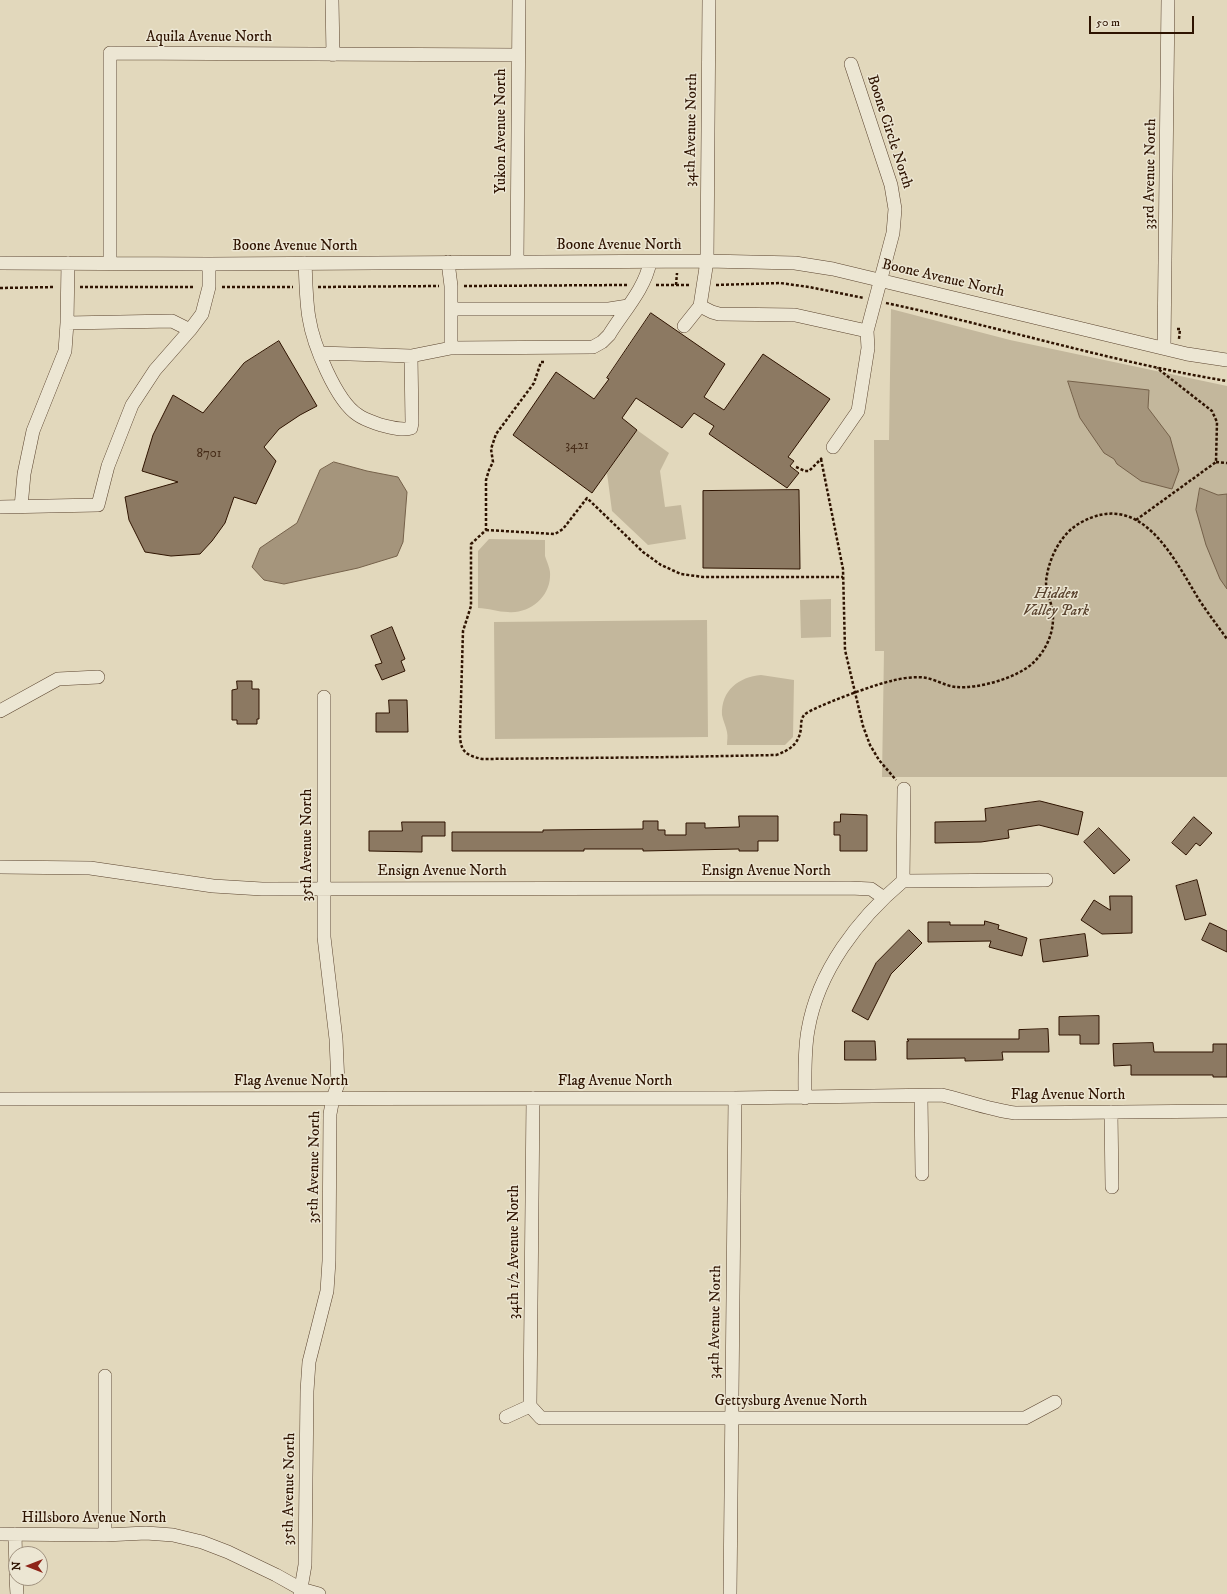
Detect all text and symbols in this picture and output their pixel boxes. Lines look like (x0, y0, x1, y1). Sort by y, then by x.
scale bar (1091, 8, 1196, 34)
text: 50 m (1096, 15, 1120, 30)
street label: Aquila Avenue North (146, 29, 272, 47)
street label: Yukon Avenue North (493, 68, 511, 194)
street label: 34th Avenue North (682, 73, 702, 187)
street label: Boone Circle North (862, 73, 916, 191)
street label: 33rd Avenue North (1141, 118, 1161, 230)
street label: Boone Avenue North (556, 237, 682, 255)
street label: Boone Avenue North (232, 238, 358, 256)
street label: Boone Avenue North (880, 256, 1006, 302)
house number: 3421 (565, 438, 589, 454)
house number: 8701 (196, 446, 222, 462)
park label: Hidden Valley Park (1023, 586, 1089, 621)
street label: 35th Avenue North (299, 789, 317, 901)
street label: Ensign Avenue North (377, 863, 507, 881)
street label: Ensign Avenue North (701, 863, 831, 881)
street label: Flag Avenue North (234, 1073, 348, 1091)
street label: Flag Avenue North (558, 1073, 672, 1091)
street label: Flag Avenue North (1011, 1087, 1125, 1105)
street label: 35th Avenue North (305, 1110, 325, 1224)
street label: 34th 1/2 Avenue North (506, 1185, 524, 1319)
street label: 34th Avenue North (706, 1265, 726, 1379)
street label: Gettysburg Avenue North (715, 1393, 867, 1411)
street label: 35th Avenue North (280, 1432, 300, 1546)
street label: Hillsboro Avenue North (22, 1510, 166, 1528)
north arrow (8, 1546, 48, 1586)
text: N (10, 1561, 24, 1571)

